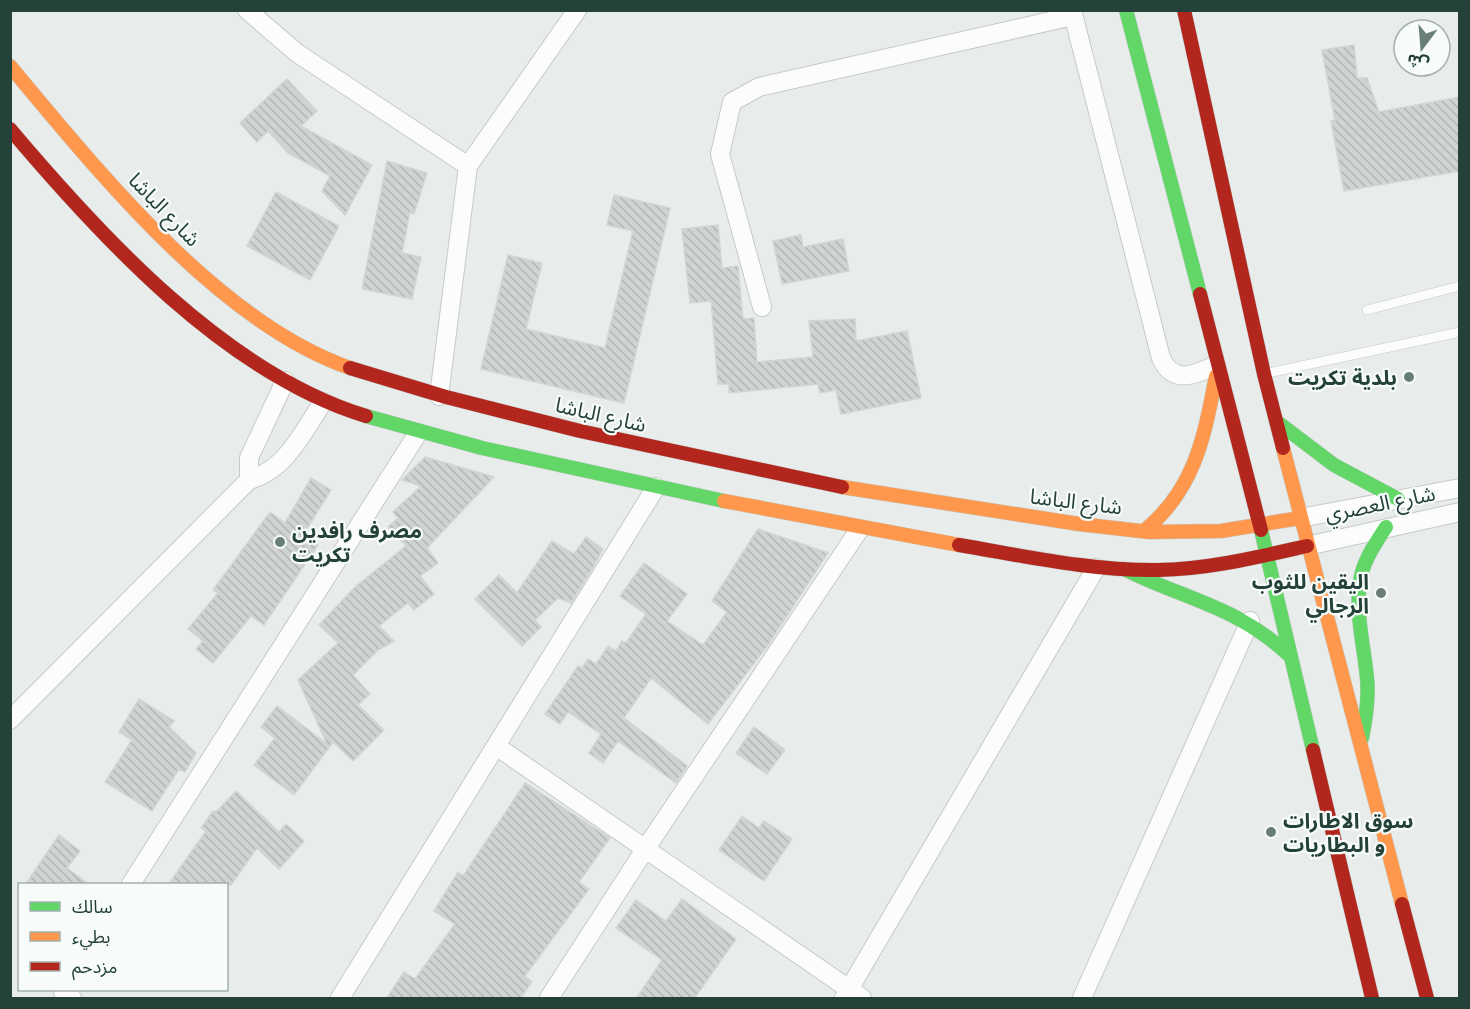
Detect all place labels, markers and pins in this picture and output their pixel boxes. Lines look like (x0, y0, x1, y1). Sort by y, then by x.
place label: بلدية تكريت (1288, 363, 1397, 391)
marker: بلدية تكريت (1402, 370, 1416, 384)
place label: مصرف رافدين تكريت (292, 516, 422, 568)
marker: مصرف رافدين تكريت (273, 535, 287, 549)
place label: اليقين للثوب الرجالي (1252, 567, 1369, 623)
marker: اليقين للثوب الرجالي (1374, 586, 1388, 600)
place label: سوق الاطارات و البطاريات (1283, 806, 1413, 858)
marker: سوق الاطارات و البطاريات (1264, 825, 1278, 839)

